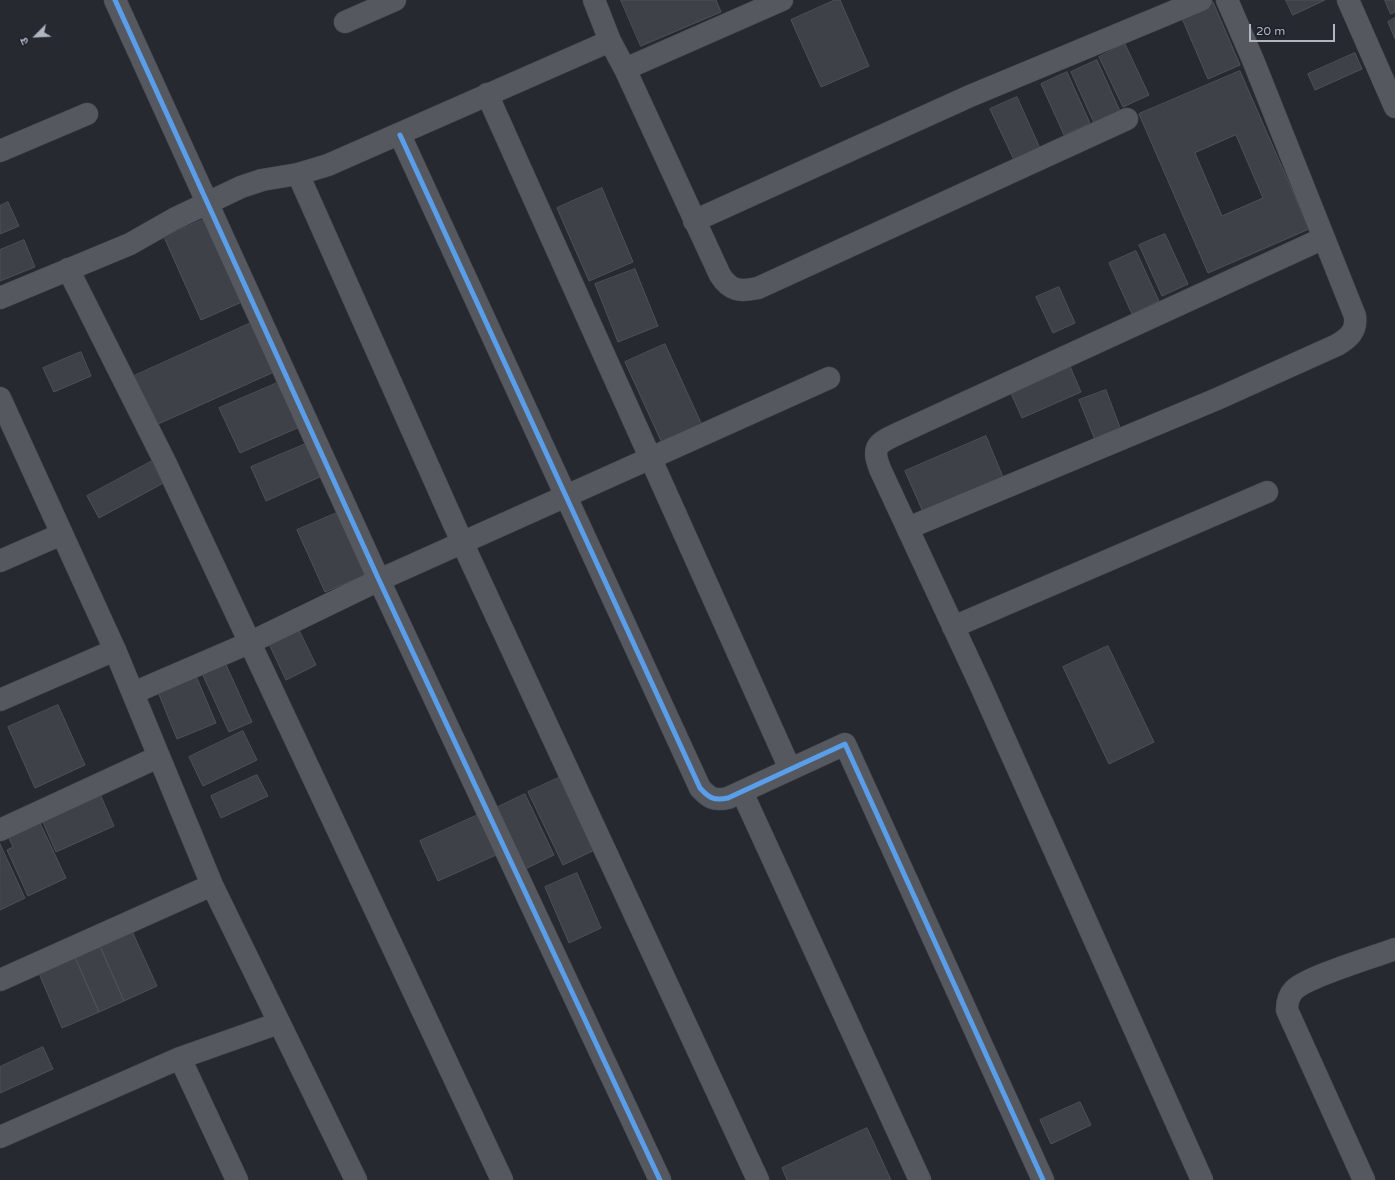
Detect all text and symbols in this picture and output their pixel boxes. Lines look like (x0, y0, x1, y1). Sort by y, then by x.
north arrow (16, 16, 56, 56)
scale bar (1251, 16, 1337, 42)
text: 20 m (1256, 24, 1285, 38)
text: उ (17, 35, 32, 47)

